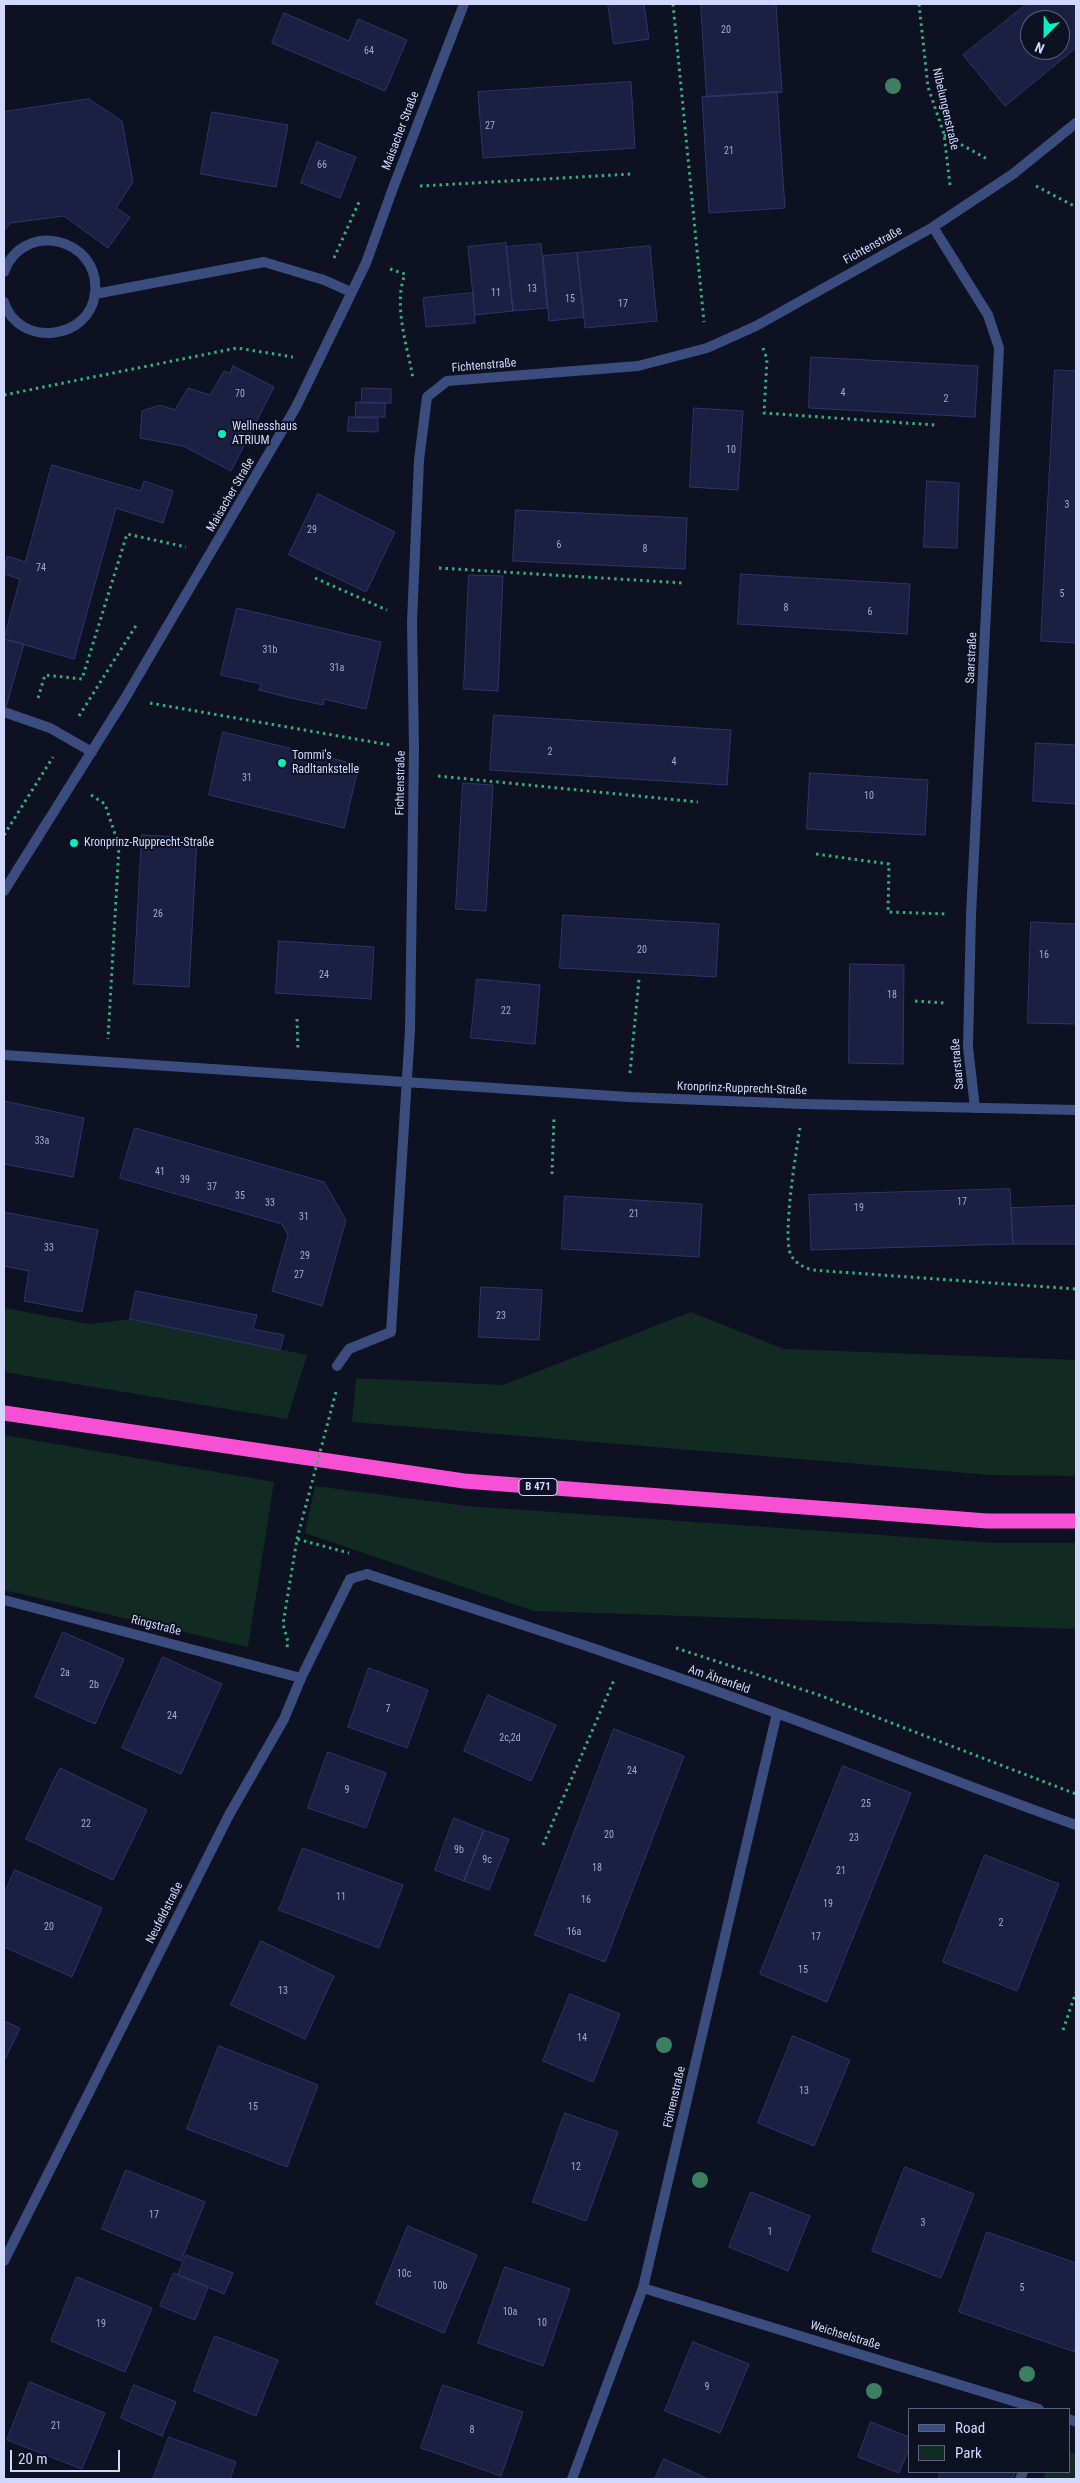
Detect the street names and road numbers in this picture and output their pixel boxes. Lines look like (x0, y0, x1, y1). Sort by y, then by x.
street label: Nibelungenstraße (929, 67, 961, 151)
street label: Maisacher Straße (379, 90, 423, 172)
street label: Fichtenstraße (841, 224, 905, 268)
street label: Fichtenstraße (451, 356, 517, 376)
street label: Maisacher Straße (204, 455, 258, 535)
street label: Saarstraße (963, 632, 981, 684)
street label: Fichtenstraße (393, 750, 409, 816)
street label: Saarstraße (949, 1038, 967, 1090)
street label: Kronprinz-Rupprecht-Straße (677, 1080, 807, 1098)
road number: B 471 (519, 1478, 557, 1495)
street label: Ringstraße (130, 1613, 182, 1639)
street label: Am Ährenfeld (686, 1663, 752, 1697)
street label: Neufeldstraße (143, 1880, 187, 1946)
street label: Föhrenstraße (661, 2065, 689, 2129)
street label: Weichselstraße (808, 2319, 882, 2353)

